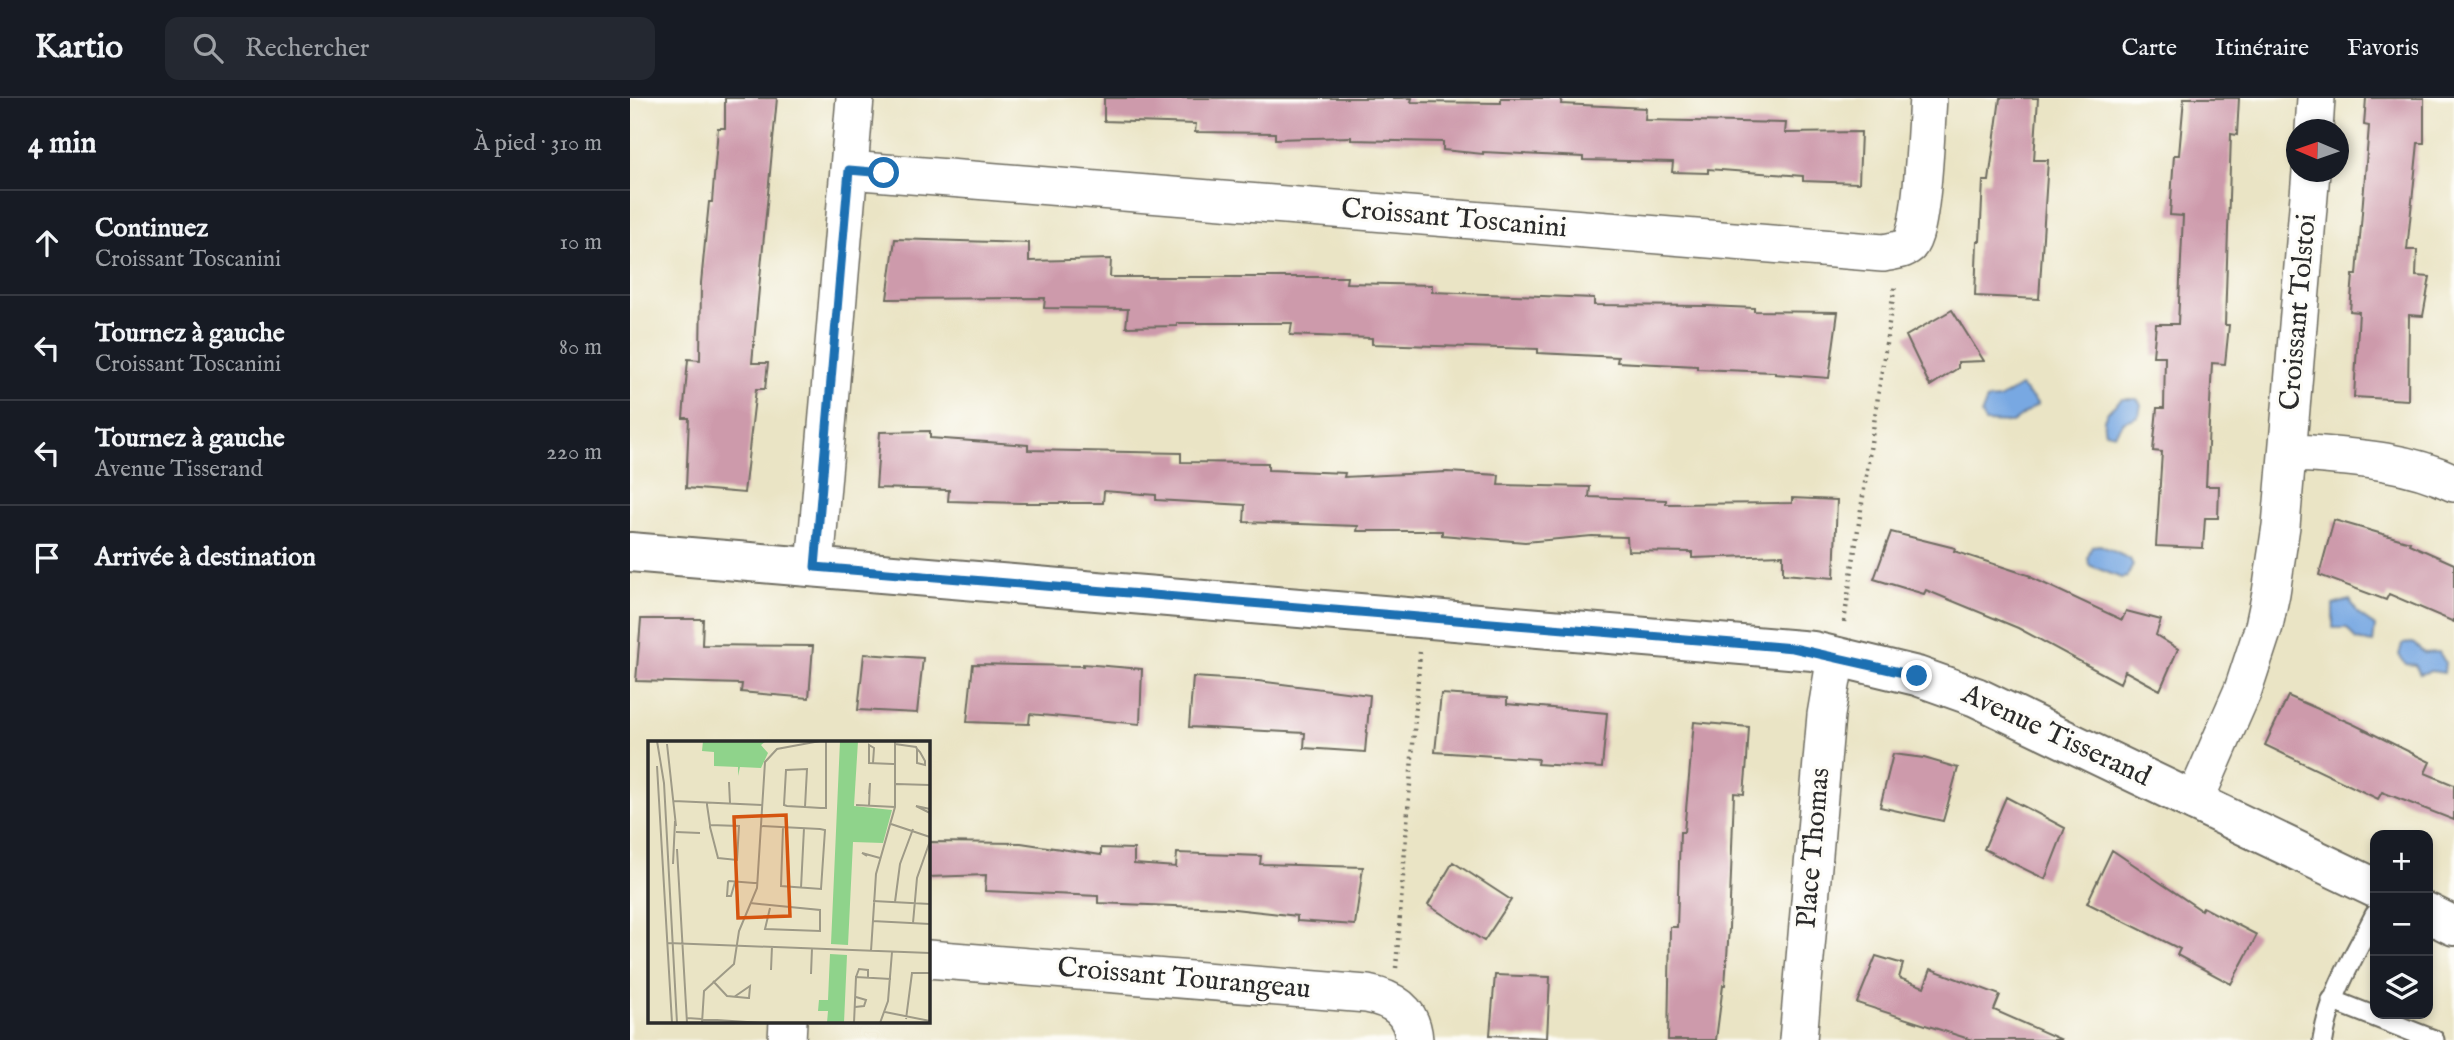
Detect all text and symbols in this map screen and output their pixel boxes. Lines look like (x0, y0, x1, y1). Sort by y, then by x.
search box (165, 17, 655, 80)
text: Kartio (35, 27, 123, 69)
icon: search (189, 29, 227, 67)
text: Rechercher (245, 32, 369, 65)
text: Carte (2121, 33, 2177, 64)
text: Itinéraire (2215, 33, 2309, 64)
text: Favoris (2347, 33, 2419, 64)
north arrow (2286, 119, 2349, 182)
text: 4 min (28, 125, 96, 163)
text: À pied · 310 m (474, 129, 602, 158)
route start (868, 157, 899, 188)
street label: Croissant Toscanini (1340, 192, 1568, 246)
text: Continuez (95, 212, 208, 245)
street label: Croissant Tolstoi (2273, 212, 2325, 412)
icon: ahead (28, 224, 66, 262)
text: 10 m (559, 228, 602, 257)
text: Croissant Toscanini (95, 245, 281, 274)
text: Tournez à gauche (95, 317, 285, 350)
icon: left (28, 329, 66, 367)
text: 80 m (559, 333, 602, 362)
text: Croissant Toscanini (95, 350, 281, 379)
text: Tournez à gauche (95, 422, 285, 455)
icon: left (28, 434, 66, 472)
text: 220 m (546, 438, 602, 467)
text: Avenue Tisserand (95, 455, 263, 484)
icon: arrive (28, 539, 66, 577)
text: Arrivée à destination (95, 541, 316, 574)
route end (1901, 660, 1932, 691)
street label: Avenue Tisserand (1955, 677, 2156, 795)
inset map (648, 741, 929, 1023)
street label: Place Thomas (1790, 766, 1838, 930)
map controls (2370, 830, 2433, 1019)
button: + (2370, 830, 2433, 893)
button: − (2370, 893, 2433, 956)
street label: Croissant Tourangeau (1056, 950, 1312, 1008)
button: layers (2370, 956, 2433, 1019)

